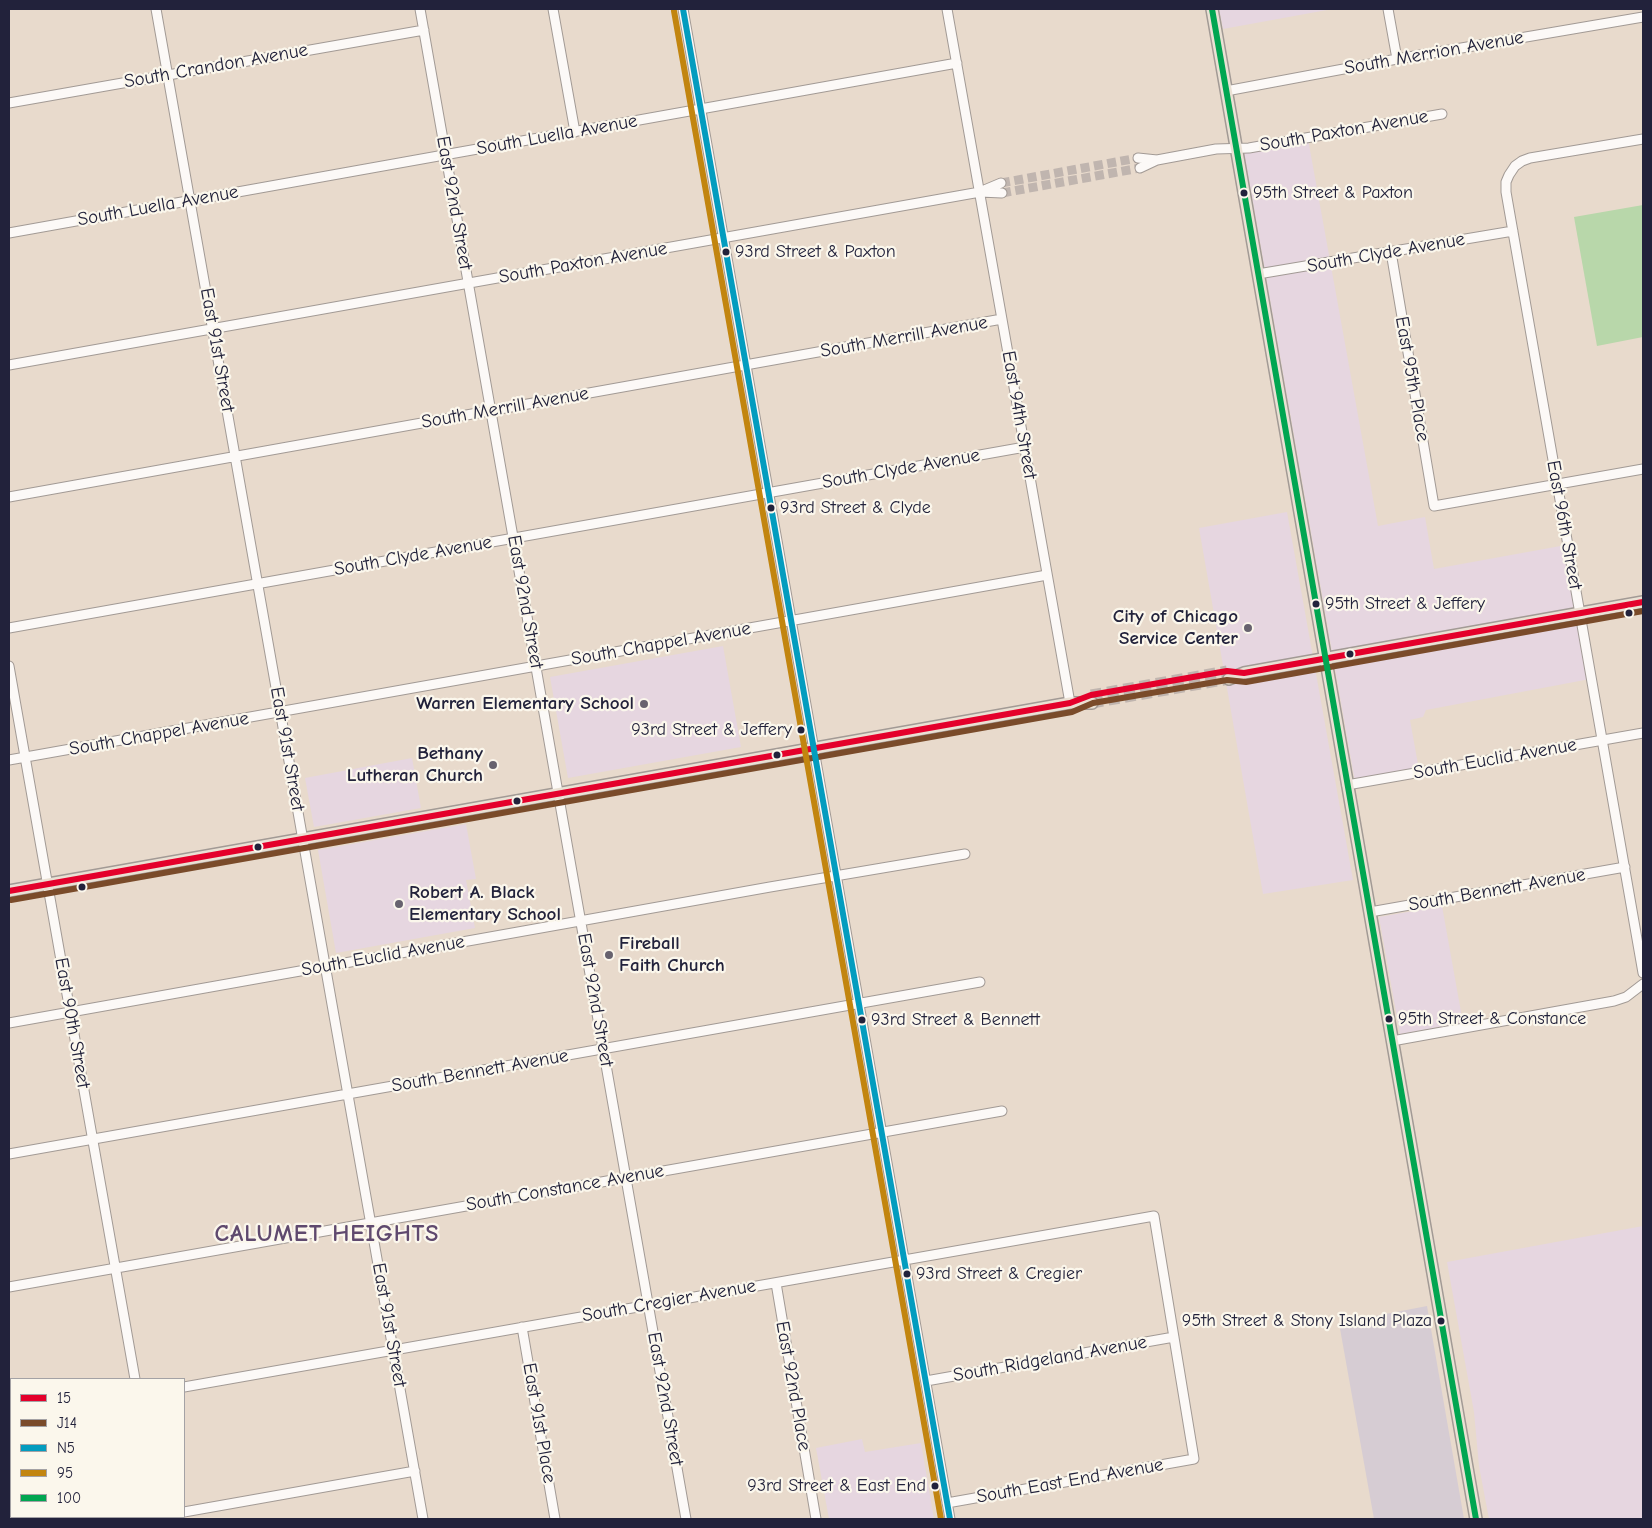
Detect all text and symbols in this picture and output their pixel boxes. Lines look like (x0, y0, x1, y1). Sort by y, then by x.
street label: South Merrion Avenue (1342, 26, 1526, 80)
street label: South Crandon Avenue (122, 39, 310, 93)
street label: South Paxton Avenue (1258, 105, 1430, 157)
street label: South Luella Avenue (475, 110, 639, 160)
street label: East 92nd Street (431, 134, 477, 272)
street label: South Luella Avenue (76, 181, 240, 231)
place label: 95th Street & Paxton (1253, 182, 1413, 204)
marker: 95th Street & Paxton (1239, 188, 1249, 198)
street label: South Clyde Avenue (1305, 228, 1467, 278)
street label: South Paxton Avenue (497, 237, 669, 289)
place label: 93rd Street & Paxton (735, 241, 896, 263)
marker: 93rd Street & Paxton (721, 247, 731, 257)
street label: East 91st Street (195, 286, 239, 414)
street label: South Merrill Avenue (819, 311, 989, 363)
street label: East 95th Place (1390, 315, 1434, 443)
street label: East 94th Street (997, 349, 1041, 481)
street label: South Merrill Avenue (420, 382, 590, 434)
street label: South Clyde Avenue (820, 444, 982, 494)
street label: East 96th Street (1541, 459, 1587, 591)
place label: 93rd Street & Clyde (780, 497, 931, 519)
marker: 93rd Street & Clyde (766, 503, 776, 513)
street label: South Clyde Avenue (332, 531, 494, 581)
street label: East 92nd Street (502, 533, 548, 671)
place label: 95th Street & Jeffery (1325, 593, 1485, 615)
marker: 95th Street & Jeffery (1311, 599, 1321, 609)
place label: City of Chicago Service Center (1113, 606, 1238, 650)
unlabelled marker (1624, 608, 1634, 618)
street label: South Chappel Avenue (569, 617, 753, 671)
marker: City of Chicago Service Center (1242, 622, 1254, 634)
unlabelled marker (1345, 649, 1355, 659)
street label: East 91st Street (265, 685, 309, 813)
place label: Warren Elementary School (416, 693, 634, 715)
marker: Warren Elementary School (638, 698, 650, 710)
street label: South Chappel Avenue (67, 707, 251, 761)
place label: 93rd Street & Jeffery (631, 719, 792, 741)
marker: 93rd Street & Jeffery (796, 725, 806, 735)
street label: South Euclid Avenue (1412, 733, 1578, 785)
place label: Bethany Lutheran Church (347, 743, 483, 787)
unlabelled marker (772, 750, 782, 760)
marker: Bethany Lutheran Church (487, 759, 499, 771)
unlabelled marker (512, 796, 522, 806)
unlabelled marker (253, 842, 263, 852)
street label: South Bennett Avenue (1407, 863, 1587, 917)
unlabelled marker (77, 882, 87, 892)
place label: Robert A. Black Elementary School (409, 882, 561, 926)
marker: Robert A. Black Elementary School (393, 898, 405, 910)
street label: South Euclid Avenue (300, 930, 466, 982)
street label: East 92nd Street (572, 931, 618, 1069)
place label: Fireball Faith Church (619, 933, 725, 977)
marker: Fireball Faith Church (603, 949, 615, 961)
street label: East 90th Street (49, 956, 95, 1090)
place label: 95th Street & Constance (1398, 1008, 1586, 1030)
place label: 93rd Street & Bennett (871, 1009, 1040, 1031)
marker: 95th Street & Constance (1384, 1014, 1394, 1024)
marker: 93rd Street & Bennett (857, 1015, 867, 1025)
street label: South Bennett Avenue (390, 1044, 570, 1098)
street label: South Constance Avenue (464, 1159, 666, 1217)
district label: CALUMET HEIGHTS (213, 1220, 441, 1248)
street label: East 91st Street (367, 1261, 411, 1389)
place label: 93rd Street & Cregier (916, 1263, 1082, 1285)
marker: 93rd Street & Cregier (902, 1269, 912, 1279)
street label: South Cregier Avenue (580, 1274, 758, 1328)
place label: 95th Street & Stony Island Plaza (1182, 1310, 1432, 1332)
marker: 95th Street & Stony Island Plaza (1436, 1316, 1446, 1326)
street label: East 92nd Place (770, 1319, 816, 1453)
street label: East 92nd Street (642, 1330, 688, 1468)
street label: South Ridgeland Avenue (951, 1331, 1149, 1387)
street label: East 91st Place (517, 1361, 561, 1485)
legend (10, 1378, 185, 1518)
text: 15 (57, 1389, 71, 1407)
text: J14 (57, 1414, 77, 1432)
text: N5 (57, 1439, 75, 1457)
street label: South East End Avenue (975, 1453, 1165, 1509)
text: 95 (57, 1464, 73, 1482)
place label: 93rd Street & East End (747, 1475, 926, 1497)
marker: 93rd Street & East End (930, 1481, 940, 1491)
text: 100 (57, 1489, 81, 1507)

